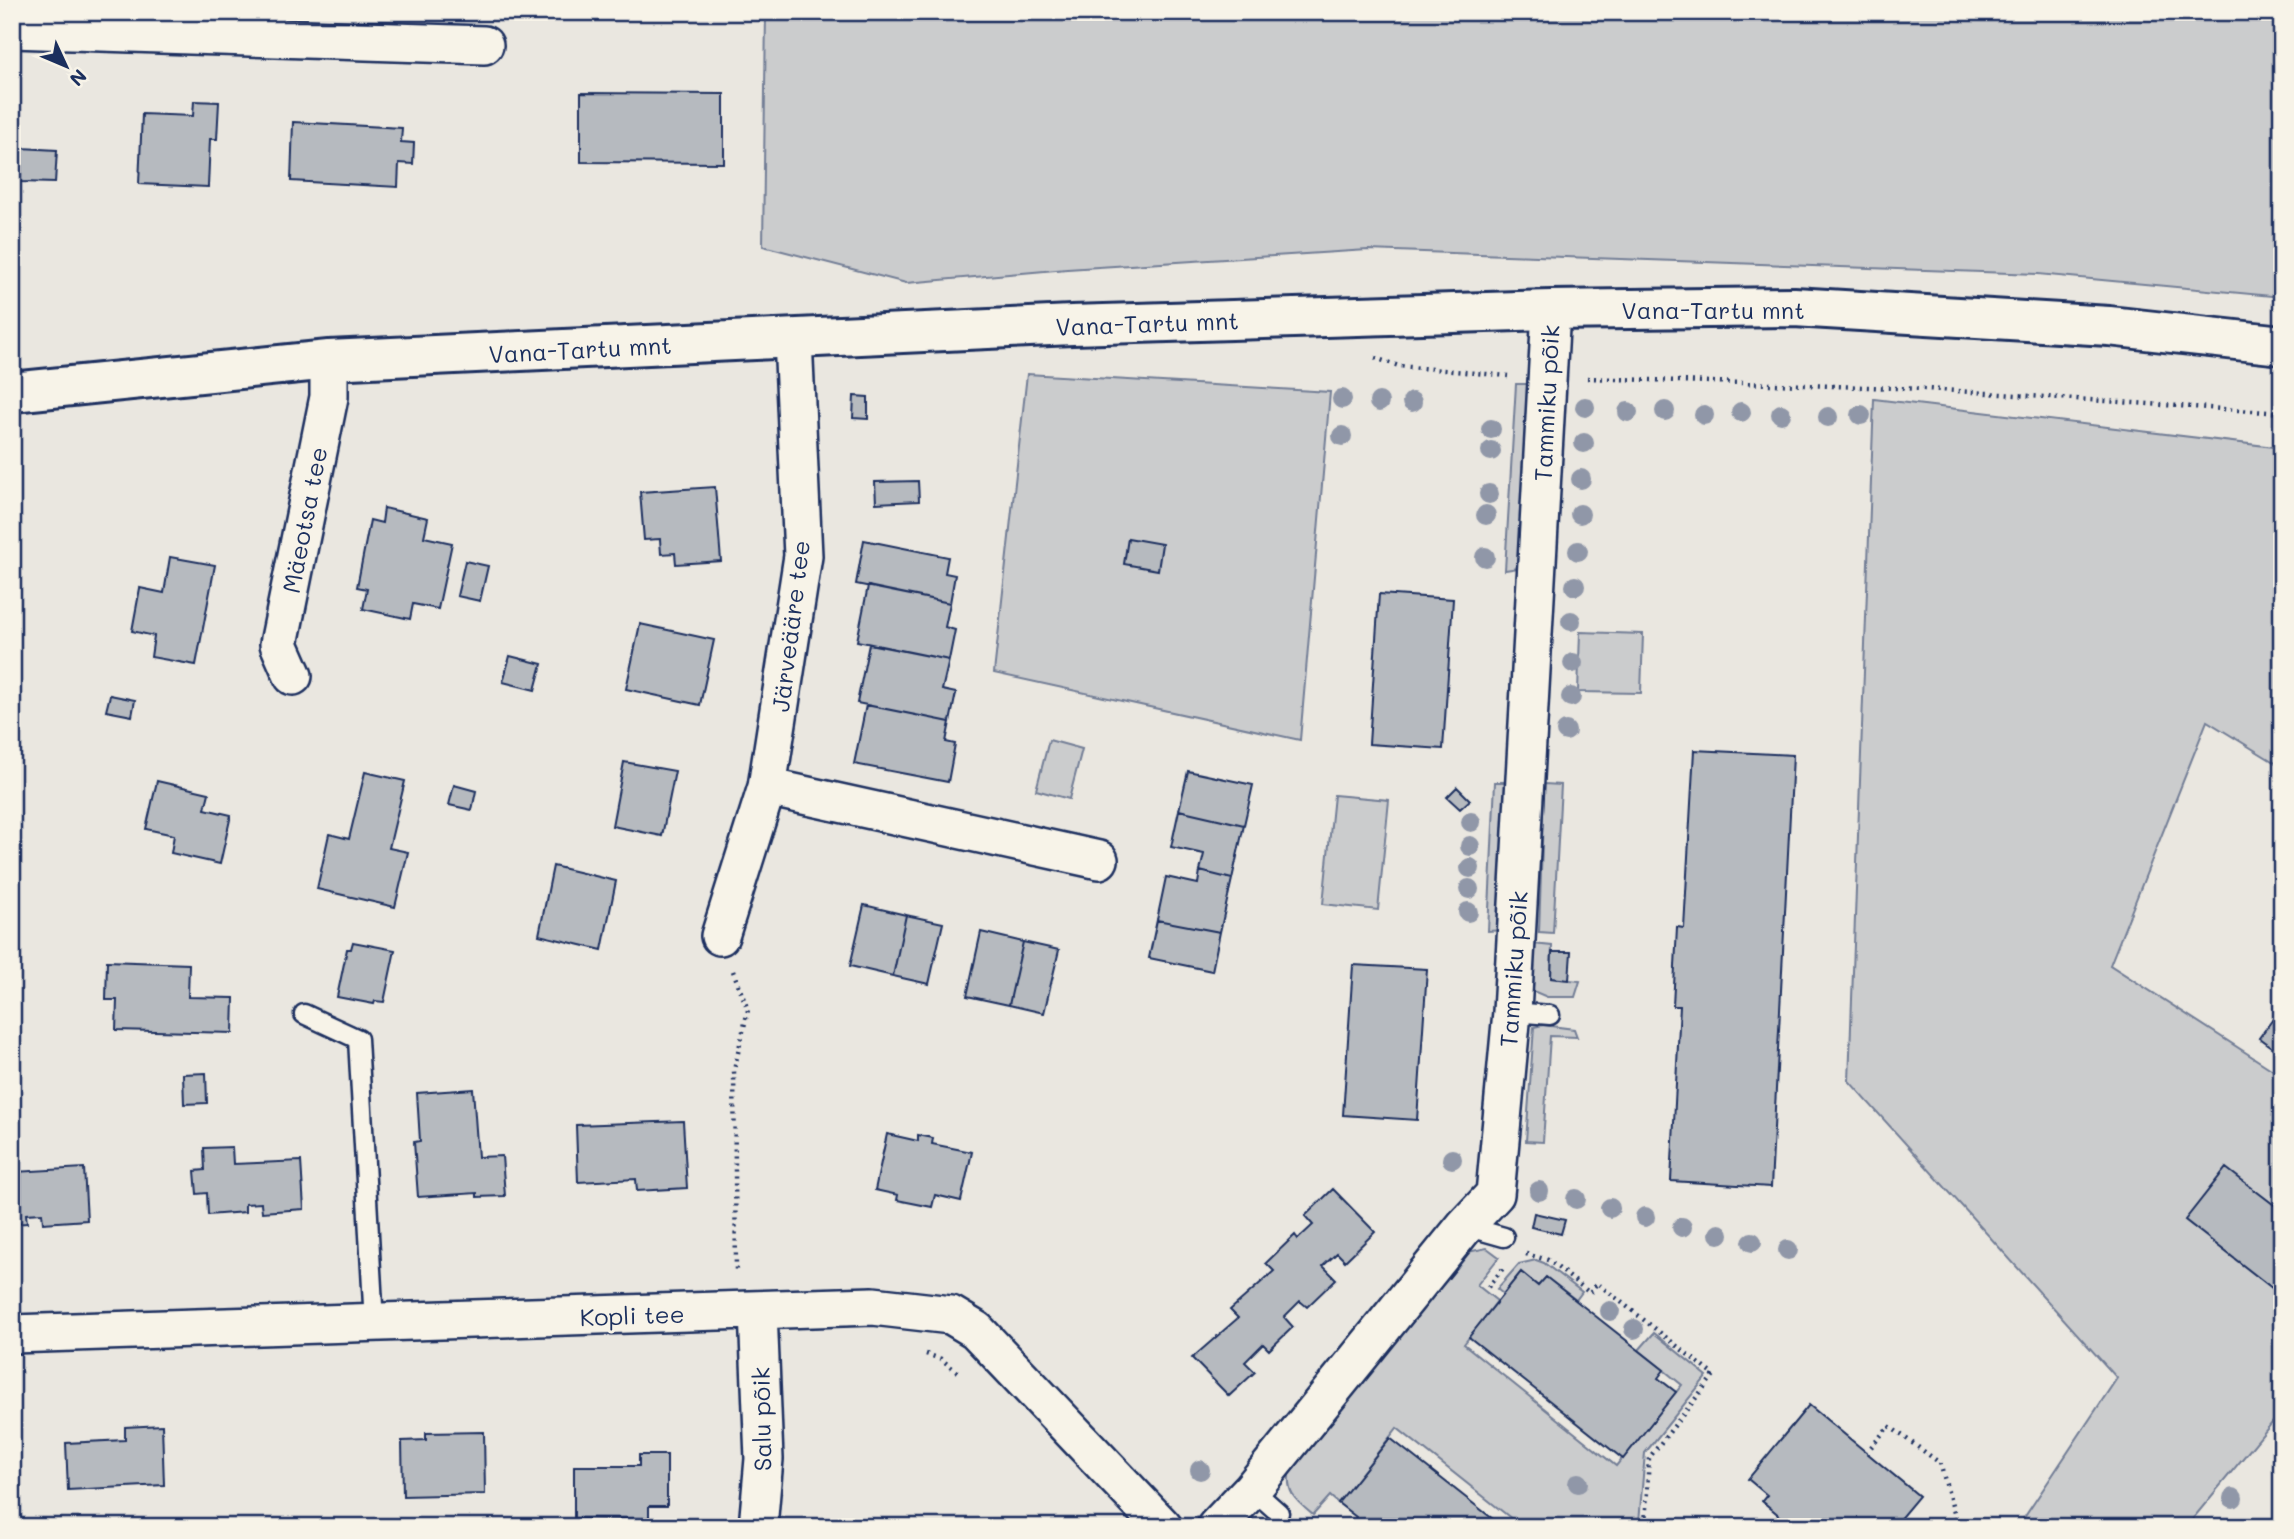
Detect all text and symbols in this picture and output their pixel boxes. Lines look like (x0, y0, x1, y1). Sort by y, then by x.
north arrow (32, 32, 102, 102)
text: N (65, 64, 93, 92)
street label: Vana-Tartu mnt (1621, 294, 1805, 325)
street label: Vana-Tartu mnt (1055, 304, 1239, 342)
street label: Tammiku põik (1526, 324, 1566, 482)
street label: Vana-Tartu mnt (488, 329, 672, 369)
street label: Mäeotsa tee (275, 444, 333, 596)
street label: Järveääre tee (764, 539, 816, 713)
street label: Tammiku põik (1492, 890, 1534, 1048)
street label: Kopli tee (579, 1298, 685, 1332)
street label: Salu põik (745, 1367, 777, 1471)

